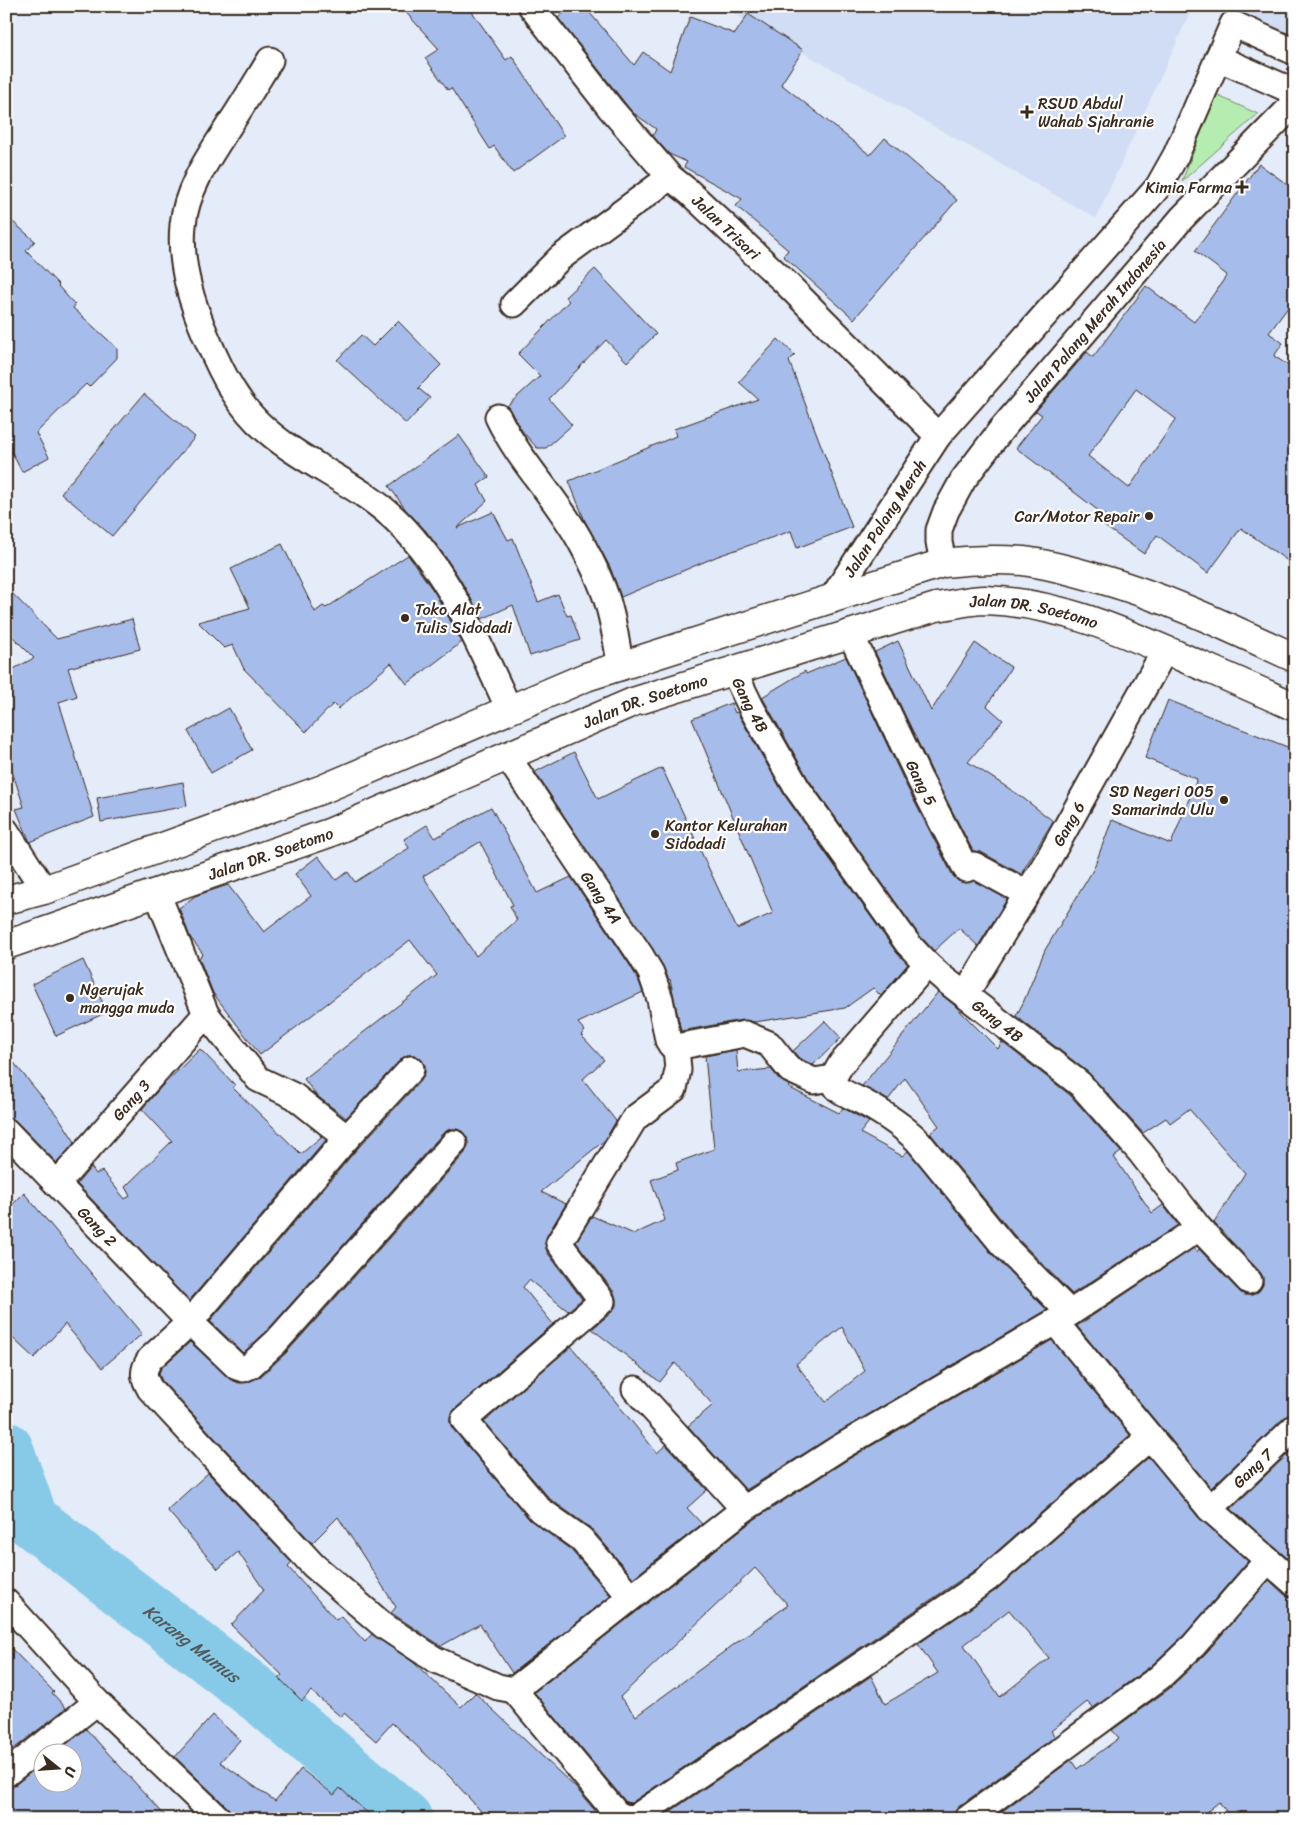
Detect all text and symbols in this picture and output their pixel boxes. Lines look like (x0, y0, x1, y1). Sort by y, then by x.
place label: RSUD Abdul Wahab Sjahranie (1038, 89, 1154, 136)
marker: RSUD Abdul Wahab Sjahranie (1020, 105, 1034, 119)
place label: Kimia Farma (1145, 173, 1233, 202)
marker: Kimia Farma (1236, 181, 1248, 193)
street label: Jalan Trisari (684, 186, 768, 267)
street label: Jalan Palang Merah Indonesia (1015, 232, 1173, 410)
street label: Jalan Palang Merah (835, 453, 934, 584)
place label: Car/Motor Repair (1015, 502, 1140, 531)
marker: Car/Motor Repair (1143, 510, 1155, 522)
street label: Jalan DR. Soetomo (967, 585, 1102, 637)
place label: Toko Alat Tulis Sidodadi (415, 595, 512, 642)
marker: Toko Alat Tulis Sidodadi (399, 612, 411, 624)
street label: Jalan DR. Soetomo (577, 665, 711, 737)
street label: Gang 4B (724, 672, 777, 738)
street label: Gang 5 (898, 755, 946, 811)
place label: SD Negeri 005 Samarinda Ulu (1109, 777, 1214, 824)
marker: SD Negeri 005 Samarinda Ulu (1218, 794, 1230, 806)
street label: Gang 6 (1044, 796, 1092, 852)
place label: Kantor Kelurahan Sidodadi (665, 811, 788, 858)
street label: Jalan DR. Soetomo (203, 818, 337, 889)
marker: Kantor Kelurahan Sidodadi (649, 828, 661, 840)
street label: Gang 4A (573, 864, 630, 930)
place label: Ngerujak mangga muda (80, 975, 175, 1022)
street label: Gang 4B (966, 991, 1030, 1050)
marker: Ngerujak mangga muda (64, 992, 76, 1004)
street label: Gang 3 (104, 1072, 158, 1127)
street label: Gang 2 (70, 1199, 125, 1253)
street label: Gang 7 (1225, 1440, 1280, 1495)
water label: Karang Mumus (136, 1596, 249, 1693)
north arrow (32, 1742, 82, 1792)
text: U (56, 1764, 83, 1780)

